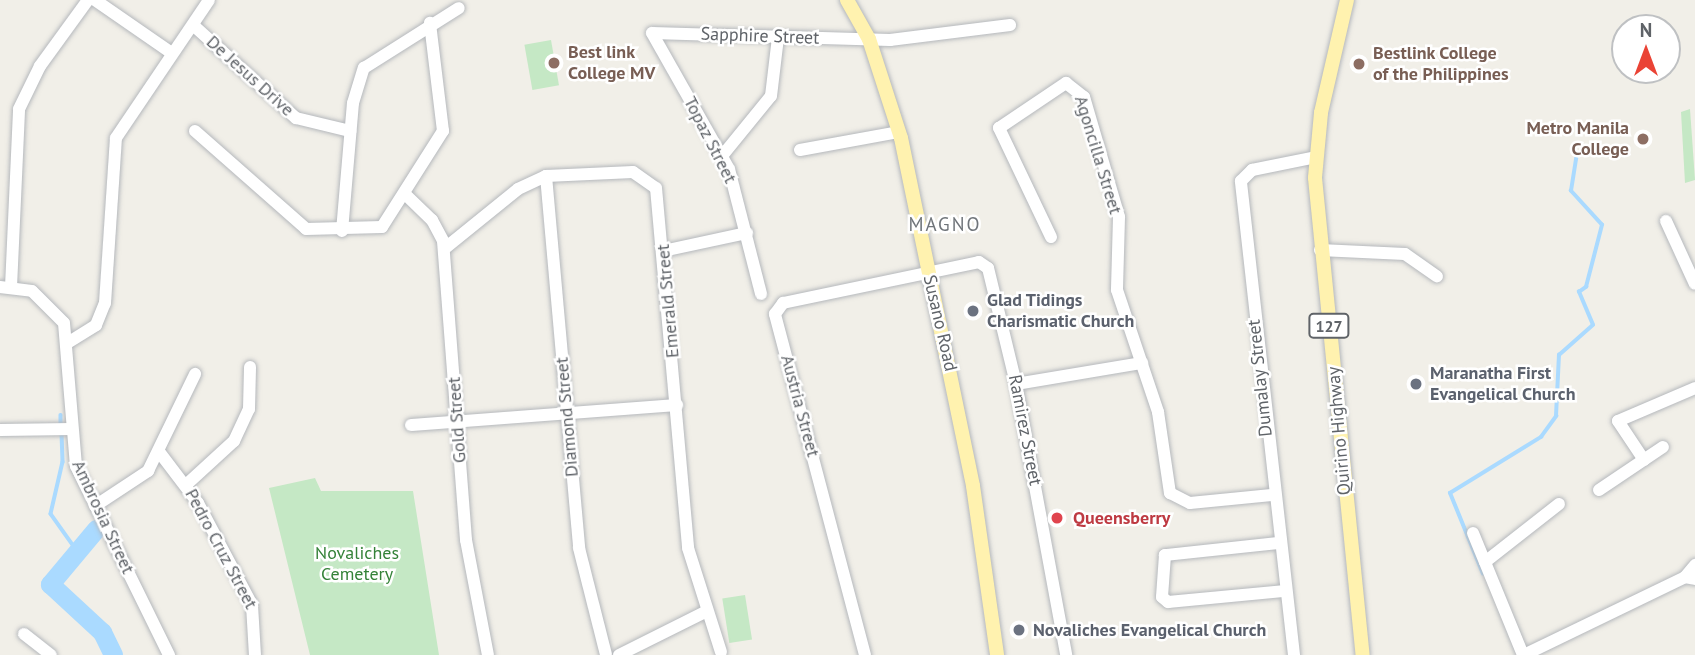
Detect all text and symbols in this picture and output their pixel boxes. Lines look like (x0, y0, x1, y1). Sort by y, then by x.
north arrow (1611, 14, 1681, 84)
text: N (1640, 18, 1652, 42)
street label: Sapphire Street (700, 23, 820, 49)
street label: De Jesus Drive (202, 31, 298, 121)
place label: Best link College MV (568, 42, 655, 84)
place label: Bestlink College of the Philippines (1373, 43, 1508, 86)
marker: Best link College MV (546, 55, 562, 71)
marker: Bestlink College of the Philippines (1351, 56, 1367, 72)
street label: Topaz Street (679, 93, 741, 187)
street label: Agoncilla Street (1070, 93, 1126, 217)
place label: Metro Manila College (1526, 118, 1629, 160)
marker: Metro Manila College (1635, 131, 1651, 147)
district label: MAGNO (909, 214, 981, 236)
street label: Emerald Street (652, 243, 684, 359)
street label: Susano Road (918, 273, 962, 373)
place label: Glad Tidings Charismatic Church (987, 290, 1135, 332)
marker: Glad Tidings Charismatic Church (965, 303, 981, 319)
road number: 127 (1308, 314, 1350, 338)
street label: Dumalay Street (1243, 318, 1277, 438)
street label: Austria Street (776, 353, 824, 459)
street label: Diamond Street (551, 356, 583, 478)
place label: Maranatha First Evangelical Church (1430, 363, 1576, 406)
street label: Quirino Highway (1323, 366, 1355, 496)
street label: Ramirez Street (1004, 373, 1046, 487)
street label: Gold Street (443, 376, 471, 464)
marker: Maranatha First Evangelical Church (1408, 376, 1424, 392)
street label: Ambrosia Street (67, 457, 139, 577)
street label: Pedro Cruz Street (180, 485, 262, 613)
place label: Queensberry (1073, 507, 1170, 529)
marker: Queensberry (1047, 508, 1067, 528)
park label: Novaliches Cemetery (315, 543, 399, 586)
place label: Novaliches Evangelical Church (1033, 619, 1267, 641)
marker: Novaliches Evangelical Church (1011, 622, 1027, 638)

